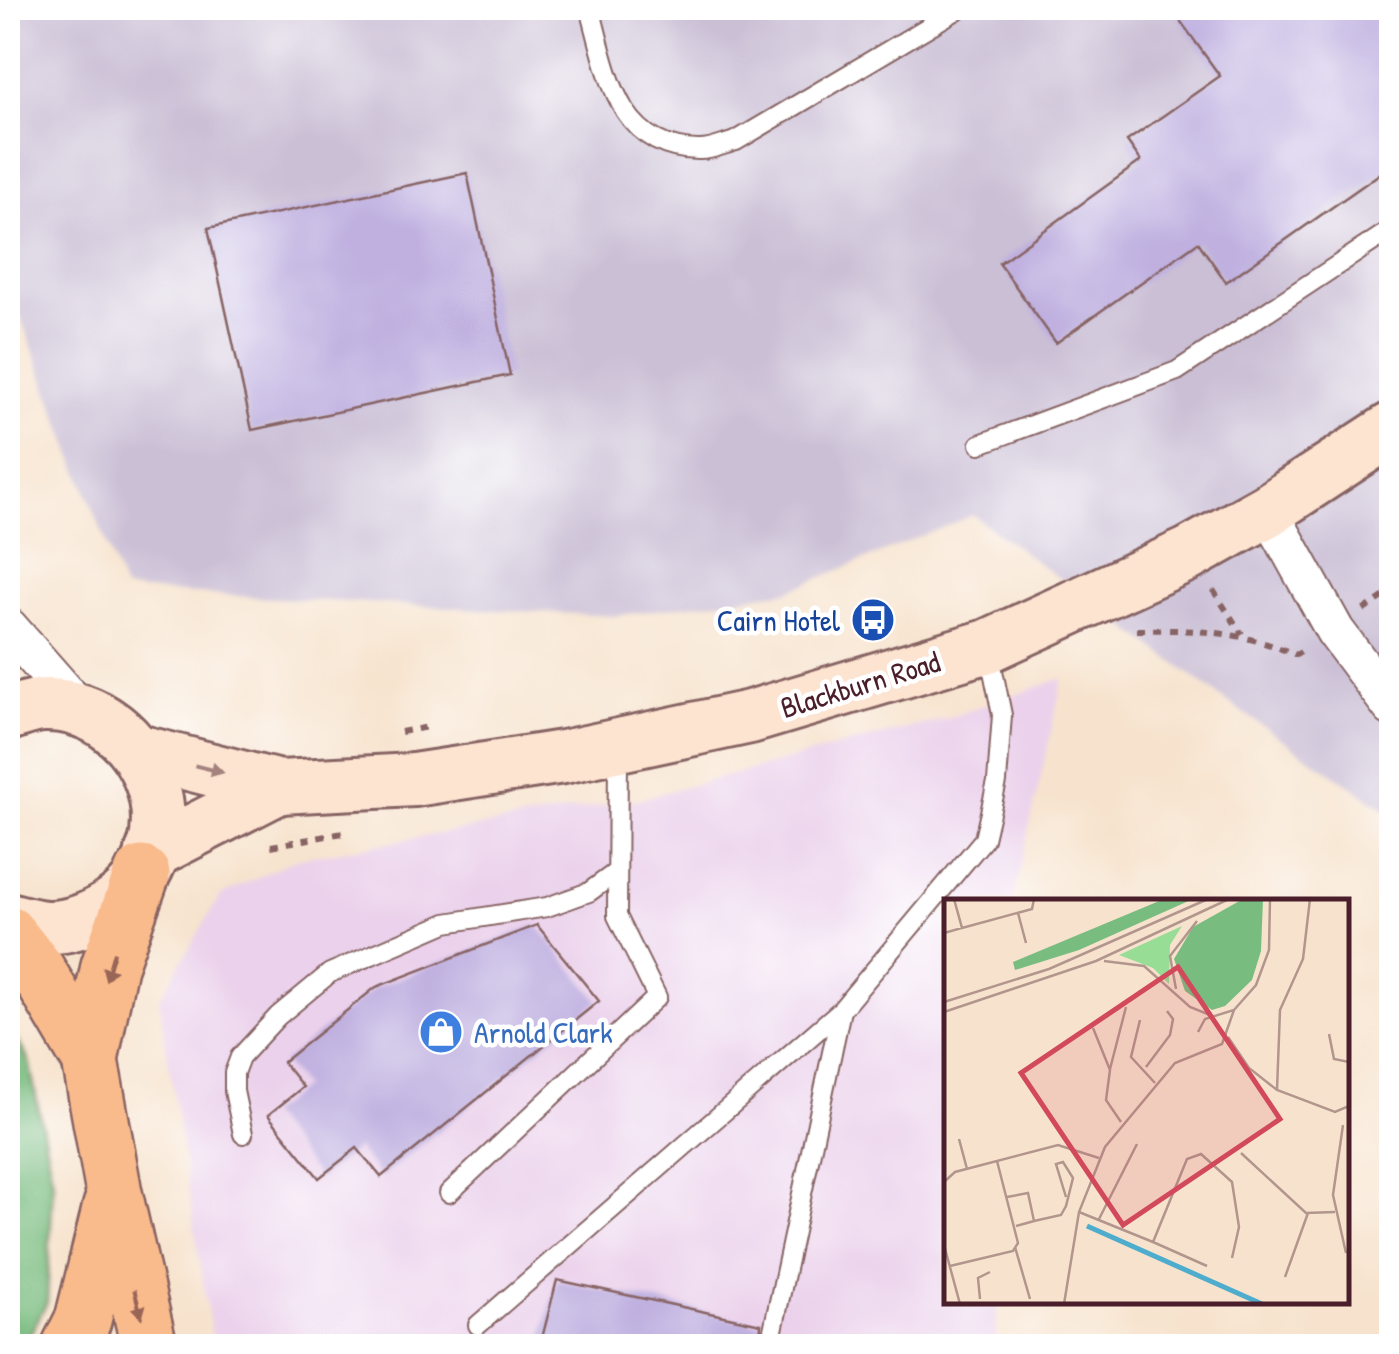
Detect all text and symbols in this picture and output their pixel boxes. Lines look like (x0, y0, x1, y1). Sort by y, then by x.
bus stop icon: Cairn Hotel (850, 597, 896, 643)
place label: Cairn Hotel (717, 600, 840, 640)
street label: Blackburn Road (775, 641, 945, 727)
one-way arrow (193, 762, 224, 777)
inset map (944, 899, 1349, 1304)
one-way arrow (102, 951, 117, 981)
shop icon: Arnold Clark (418, 1009, 464, 1055)
place label: Arnold Clark (474, 1012, 613, 1052)
one-way arrow (131, 1289, 147, 1320)

